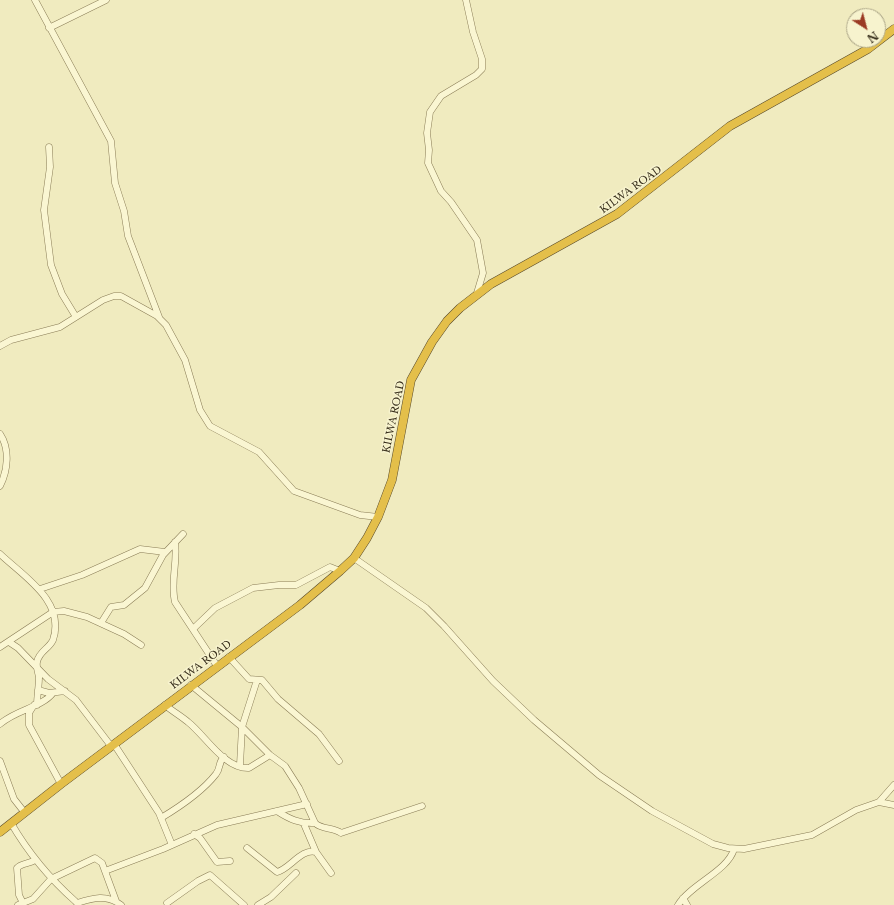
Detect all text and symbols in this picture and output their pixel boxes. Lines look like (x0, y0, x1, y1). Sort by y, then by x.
north arrow (846, 8, 886, 48)
text: N (864, 28, 881, 46)
street label: KILWA ROAD (598, 164, 664, 216)
street label: KILWA ROAD (381, 380, 407, 454)
street label: KILWA ROAD (168, 638, 234, 692)

